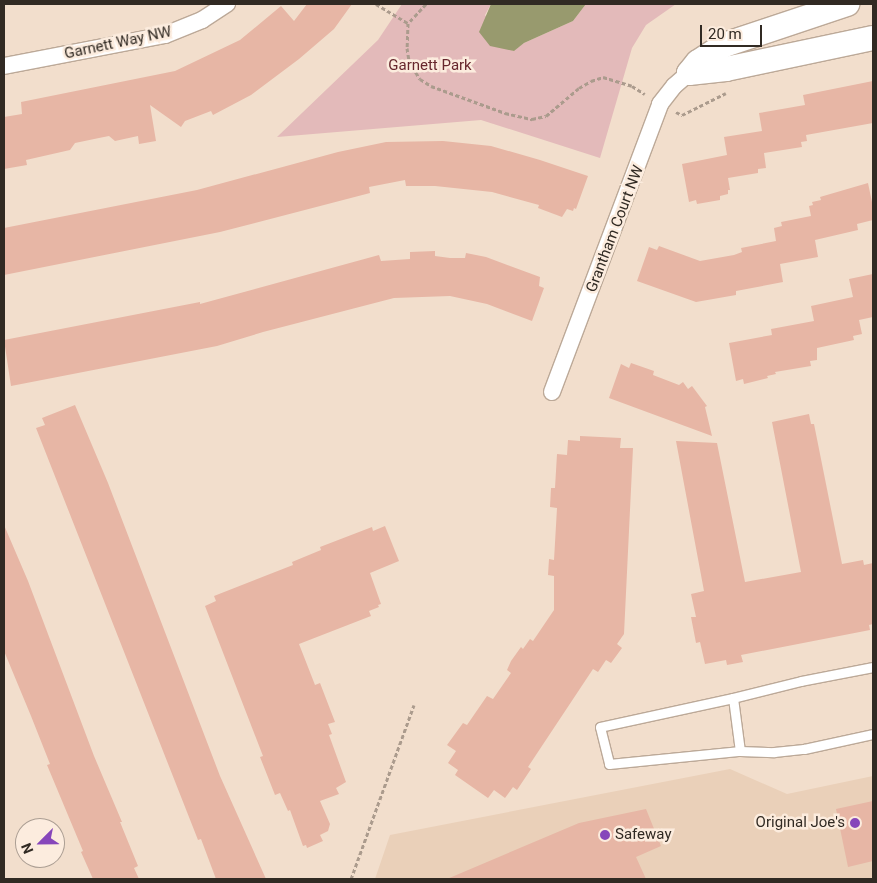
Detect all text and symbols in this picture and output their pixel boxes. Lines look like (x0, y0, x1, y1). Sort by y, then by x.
scale bar (702, 15, 764, 47)
street label: Garnett Way NW (63, 23, 173, 63)
text: 20 m (708, 25, 742, 43)
park label: Garnett Park (388, 57, 472, 75)
street label: Grantham Court NW (583, 163, 647, 295)
place label: Original Joe's (756, 814, 845, 832)
marker: Original Joe's (849, 817, 861, 829)
north arrow (15, 818, 65, 868)
place label: Safeway (615, 826, 671, 844)
marker: Safeway (599, 829, 611, 841)
text: N (18, 841, 36, 856)

